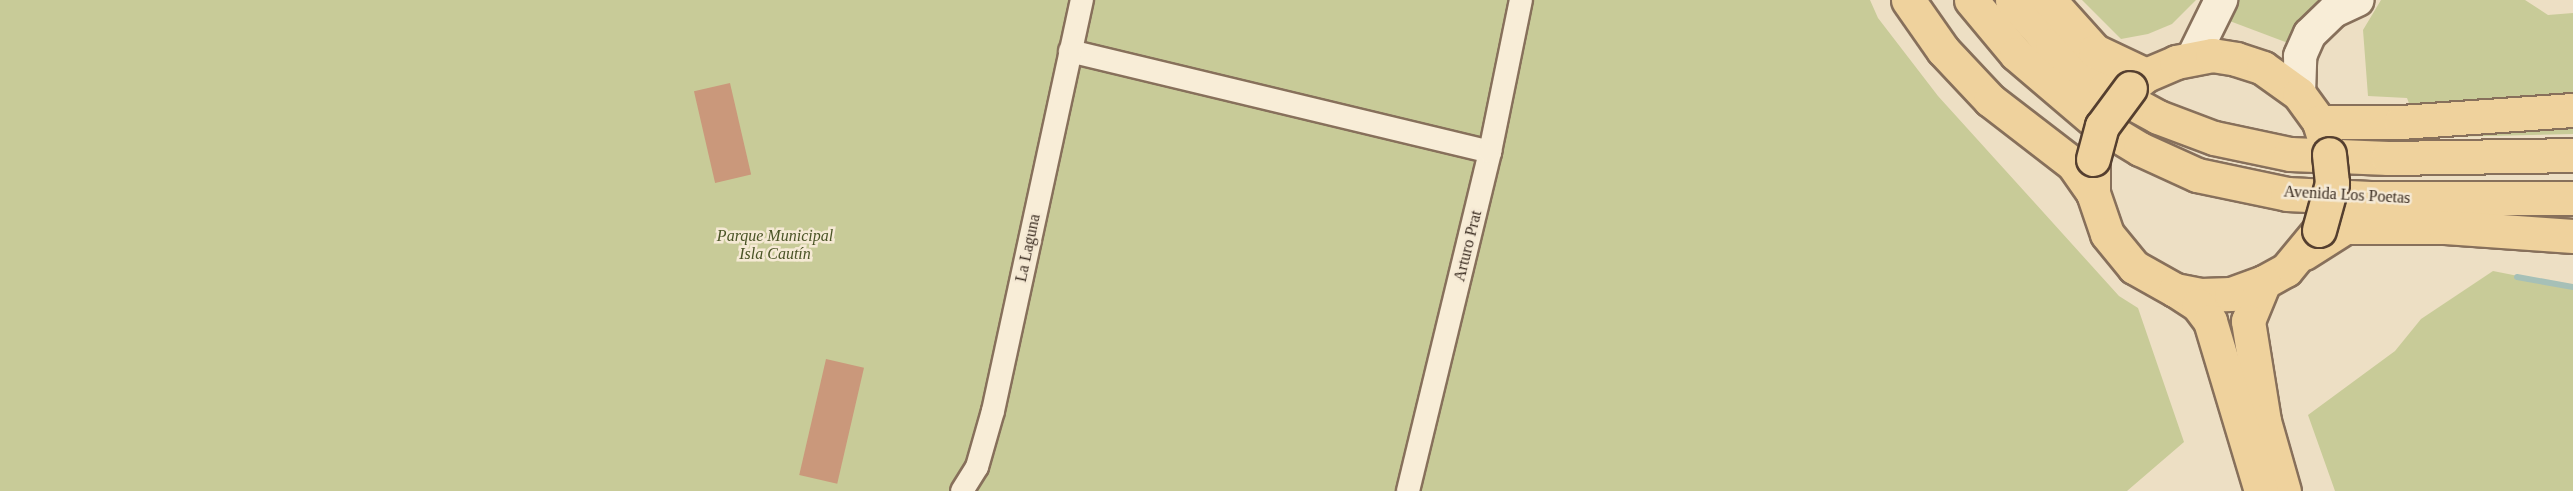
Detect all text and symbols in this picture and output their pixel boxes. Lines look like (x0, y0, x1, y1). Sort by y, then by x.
street label: Avenida Los Poetas (2283, 182, 2411, 208)
street label: Arturo Prat (1450, 209, 1486, 283)
street label: La Laguna (1011, 212, 1045, 284)
park label: Parque Municipal Isla Cautín (717, 226, 833, 264)

